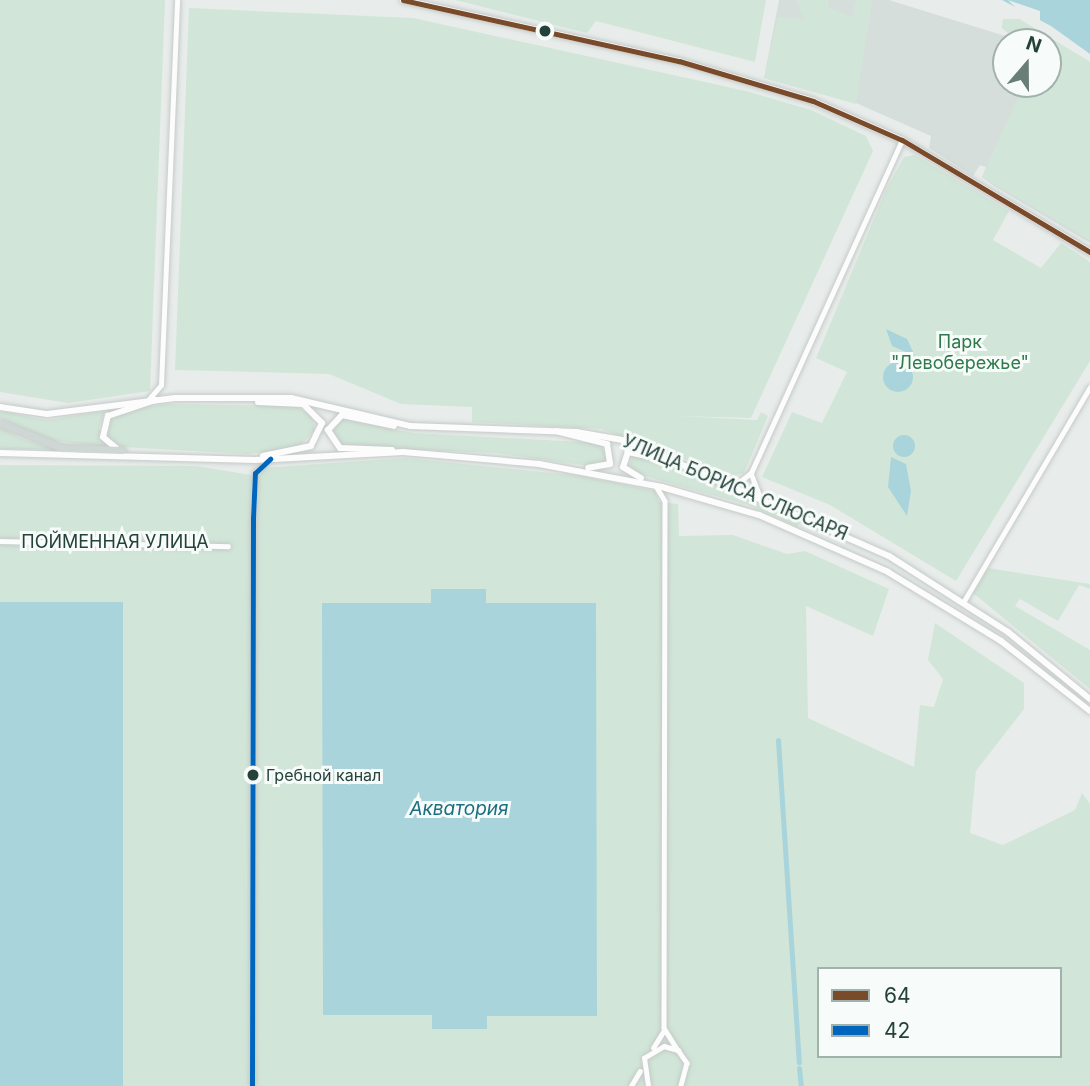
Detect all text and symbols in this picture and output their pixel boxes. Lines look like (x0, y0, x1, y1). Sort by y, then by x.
unlabelled marker (538, 24, 552, 38)
north arrow (992, 28, 1062, 98)
text: N (1023, 31, 1044, 58)
park label: Парк "Левобережье" (891, 332, 1029, 374)
street label: УЛИЦА БОРИСА СЛЮСАРЯ (619, 431, 851, 545)
street label: ПОЙМЕННАЯ УЛИЦА (21, 531, 209, 553)
place label: Гребной канал (266, 765, 381, 785)
marker: Гребной канал (246, 768, 260, 782)
water label: Акватория (409, 798, 509, 820)
legend (817, 967, 1062, 1058)
text: 64 (884, 983, 911, 1008)
text: 42 (884, 1018, 910, 1043)

